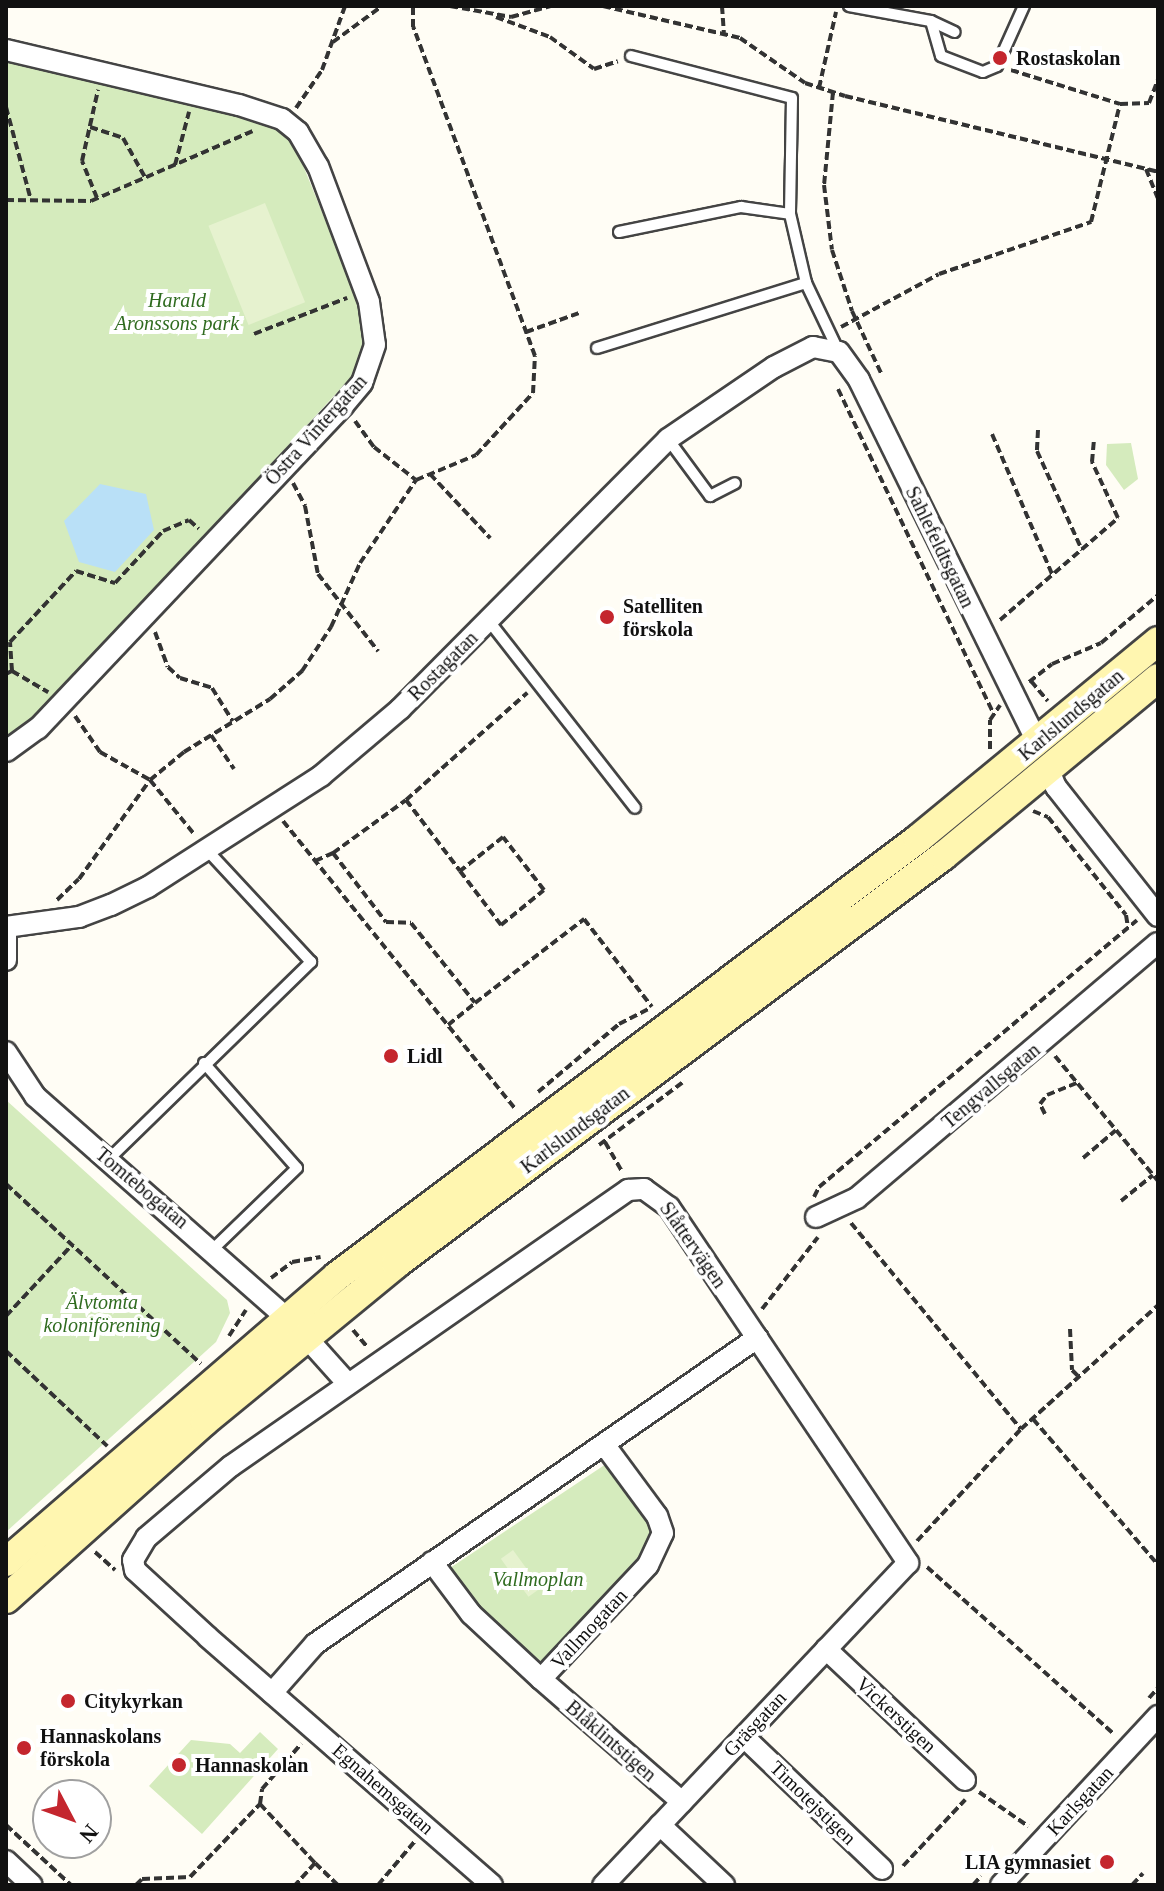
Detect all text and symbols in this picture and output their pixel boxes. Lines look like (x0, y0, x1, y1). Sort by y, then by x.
place label: Rostaskolan (1016, 46, 1120, 70)
marker: Rostaskolan (991, 49, 1009, 67)
park label: Harald Aronssons park (115, 289, 239, 336)
street label: Östra Vintergatan (260, 370, 372, 490)
street label: Sahlefeldtsgatan (900, 482, 980, 612)
place label: Satelliten förskola (623, 594, 703, 641)
marker: Satelliten förskola (598, 608, 616, 626)
street label: Rostagatan (403, 626, 483, 706)
street label: Karlslundsgatan (1014, 664, 1128, 766)
street label: Tengvallsgatan (937, 1038, 1045, 1134)
place label: Lidl (407, 1044, 443, 1068)
marker: Lidl (382, 1047, 400, 1065)
street label: Karlslundsgatan (516, 1081, 634, 1179)
street label: Tomtebogatan (91, 1142, 193, 1234)
street label: Slåttervägen (655, 1197, 731, 1293)
park label: Älvtomta koloniförening (43, 1291, 161, 1338)
park label: Vallmoplan (492, 1567, 584, 1591)
street label: Vallmogatan (546, 1584, 632, 1674)
street label: Vickerstigen (851, 1672, 941, 1758)
street label: Gräsgatan (719, 1686, 791, 1762)
place label: Citykyrkan (84, 1689, 183, 1713)
marker: Citykyrkan (59, 1692, 77, 1710)
street label: Blåklintstigen (561, 1695, 661, 1787)
place label: Hannaskolans förskola (40, 1724, 161, 1771)
street label: Egnahemsgatan (327, 1738, 439, 1840)
marker: Hannaskolans förskola (15, 1739, 33, 1757)
place label: Hannaskolan (195, 1753, 308, 1777)
marker: Hannaskolan (170, 1756, 188, 1774)
street label: Timotejstigen (765, 1756, 861, 1850)
street label: Karlsgatan (1042, 1761, 1118, 1841)
north arrow (32, 1779, 112, 1859)
text: N (74, 1820, 104, 1848)
place label: LIA gymnasiet (964, 1850, 1091, 1874)
marker: LIA gymnasiet (1098, 1853, 1116, 1871)

